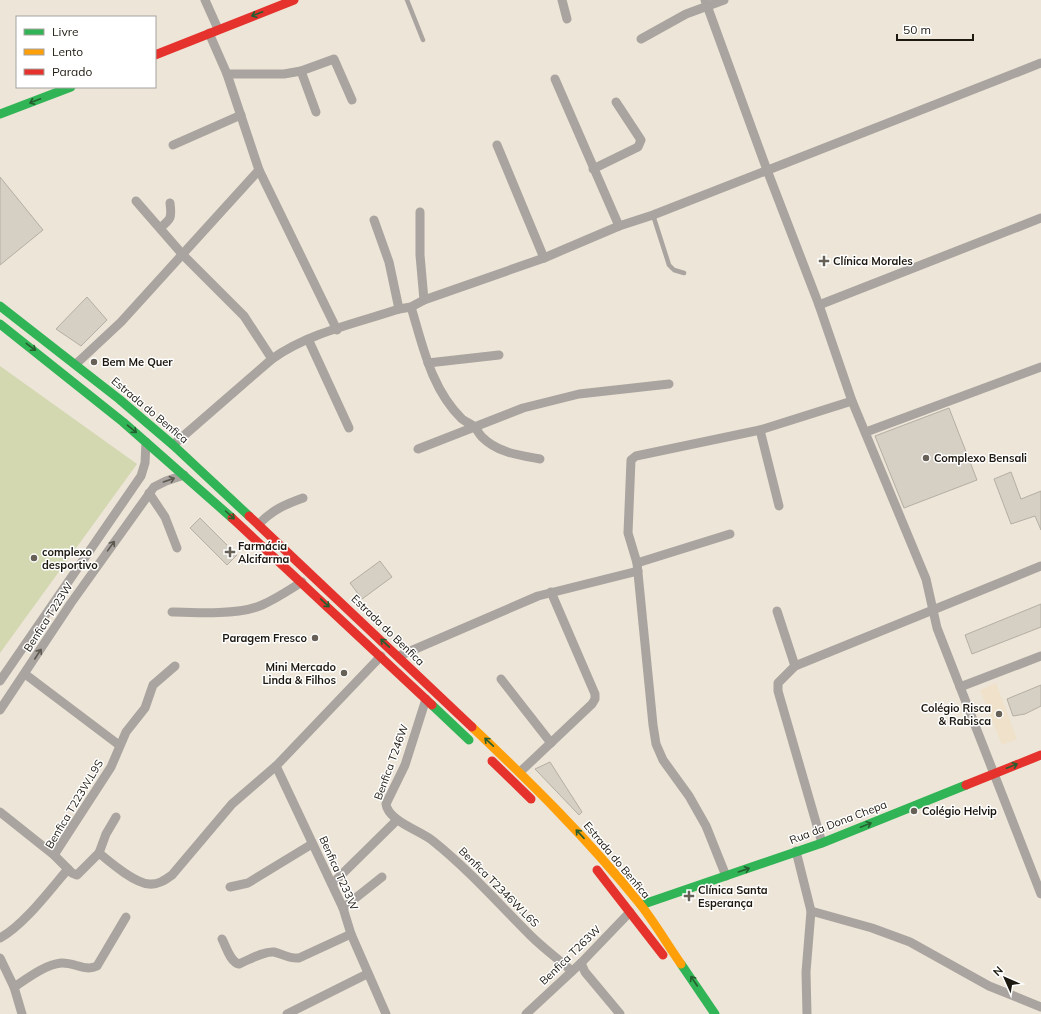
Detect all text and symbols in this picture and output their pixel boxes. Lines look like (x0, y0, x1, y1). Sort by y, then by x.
one-way arrow (252, 10, 264, 18)
legend (16, 16, 156, 88)
scale bar (897, 16, 973, 42)
text: 50 m (903, 22, 931, 37)
text: Livre (52, 24, 79, 39)
text: Lento (52, 44, 83, 59)
text: Parado (52, 64, 92, 79)
one-way arrow (30, 97, 42, 105)
place label: Clínica Morales (833, 254, 913, 268)
marker: Clínica Morales (818, 255, 830, 267)
one-way arrow (26, 343, 37, 351)
place label: Bem Me Quer (102, 355, 173, 369)
marker: Bem Me Quer (89, 357, 99, 367)
street label: Estrada do Benfica (109, 374, 191, 446)
one-way arrow (126, 425, 137, 434)
place label: Complexo Bensali (934, 451, 1027, 465)
marker: Complexo Bensali (921, 453, 931, 463)
one-way arrow (162, 476, 175, 483)
one-way arrow (224, 510, 234, 519)
place label: Farmácia Alcifarma (238, 539, 290, 566)
one-way arrow (106, 541, 115, 552)
place label: complexo desportivo (42, 545, 98, 572)
marker: Farmácia Alcifarma (225, 547, 235, 557)
marker: complexo desportivo (29, 553, 39, 563)
street label: Benfica T223W (20, 580, 76, 654)
street label: Estrada do Benfica (349, 592, 427, 668)
one-way arrow (320, 598, 330, 608)
place label: Paragem Fresco (222, 631, 307, 645)
marker: Paragem Fresco (310, 633, 320, 643)
one-way arrow (380, 638, 390, 648)
one-way arrow (34, 648, 42, 660)
place label: Mini Mercado Linda & Filhos (262, 660, 336, 687)
marker: Mini Mercado Linda & Filhos (339, 668, 349, 678)
place label: Colégio Risca & Rabisca (921, 701, 991, 728)
marker: Colégio Risca & Rabisca (994, 709, 1004, 719)
street label: Benfica T246W (371, 722, 411, 802)
one-way arrow (484, 737, 494, 747)
street label: Benfica T223W.L9S (42, 757, 106, 851)
one-way arrow (1006, 762, 1018, 770)
street label: Rua da Dona Chepa (787, 797, 889, 847)
place label: Colégio Helvip (922, 804, 997, 818)
marker: Colégio Helvip (909, 806, 919, 816)
street label: Estrada do Benfica (581, 819, 653, 901)
one-way arrow (859, 821, 871, 829)
one-way arrow (576, 829, 585, 840)
street label: Benfica T233W (316, 834, 362, 912)
street label: Benfica T2346W.L6S (456, 844, 542, 930)
one-way arrow (737, 865, 749, 873)
place label: Clínica Santa Esperança (698, 883, 768, 910)
marker: Clínica Santa Esperança (683, 890, 695, 902)
street label: Benfica T263W (536, 922, 604, 988)
north arrow (985, 958, 1025, 998)
text: N (990, 963, 1006, 979)
one-way arrow (690, 976, 698, 987)

